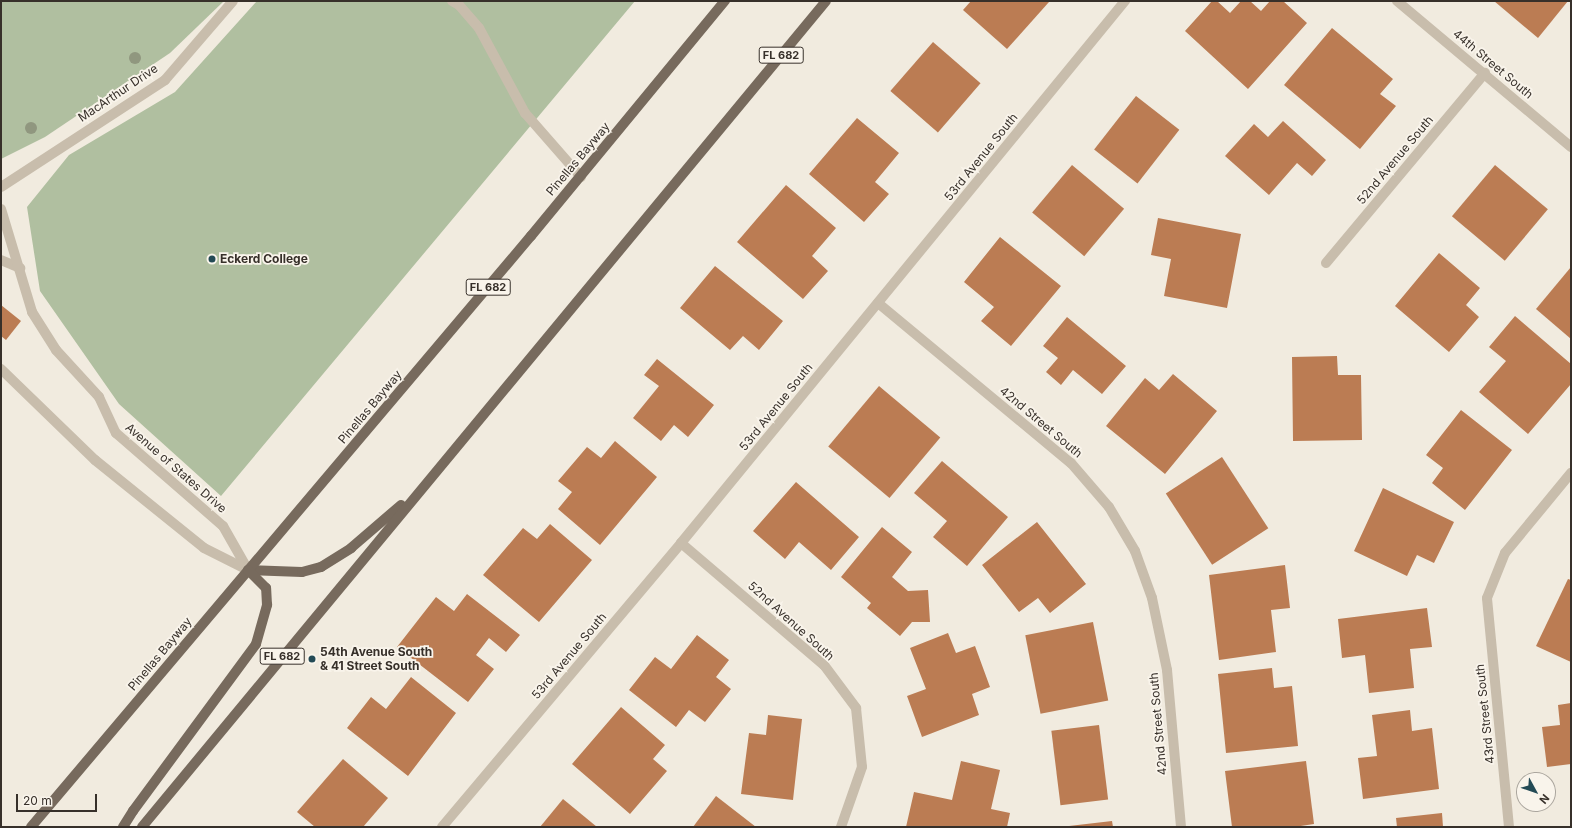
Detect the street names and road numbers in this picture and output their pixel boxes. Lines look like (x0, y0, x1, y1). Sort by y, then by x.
street label: 44th Street South (1450, 26, 1536, 102)
road number: FL 682 (758, 46, 804, 64)
street label: MacArthur Drive (76, 61, 160, 125)
street label: 53rd Avenue South (941, 110, 1021, 204)
street label: 52nd Avenue South (1354, 113, 1436, 207)
street label: Pinellas Bayway (543, 119, 613, 199)
road number: FL 682 (465, 278, 511, 296)
street label: 53rd Avenue South (736, 360, 816, 454)
street label: Pinellas Bayway (335, 367, 405, 447)
street label: 42nd Street South (997, 383, 1085, 461)
street label: Avenue of States Drive (123, 420, 229, 516)
street label: 52nd Avenue South (745, 579, 837, 663)
street label: 53rd Avenue South (529, 610, 609, 702)
street label: Pinellas Bayway (125, 614, 195, 694)
road number: FL 682 (259, 647, 305, 665)
street label: 43rd Street South (1473, 663, 1497, 765)
street label: 42nd Street South (1146, 672, 1170, 776)

